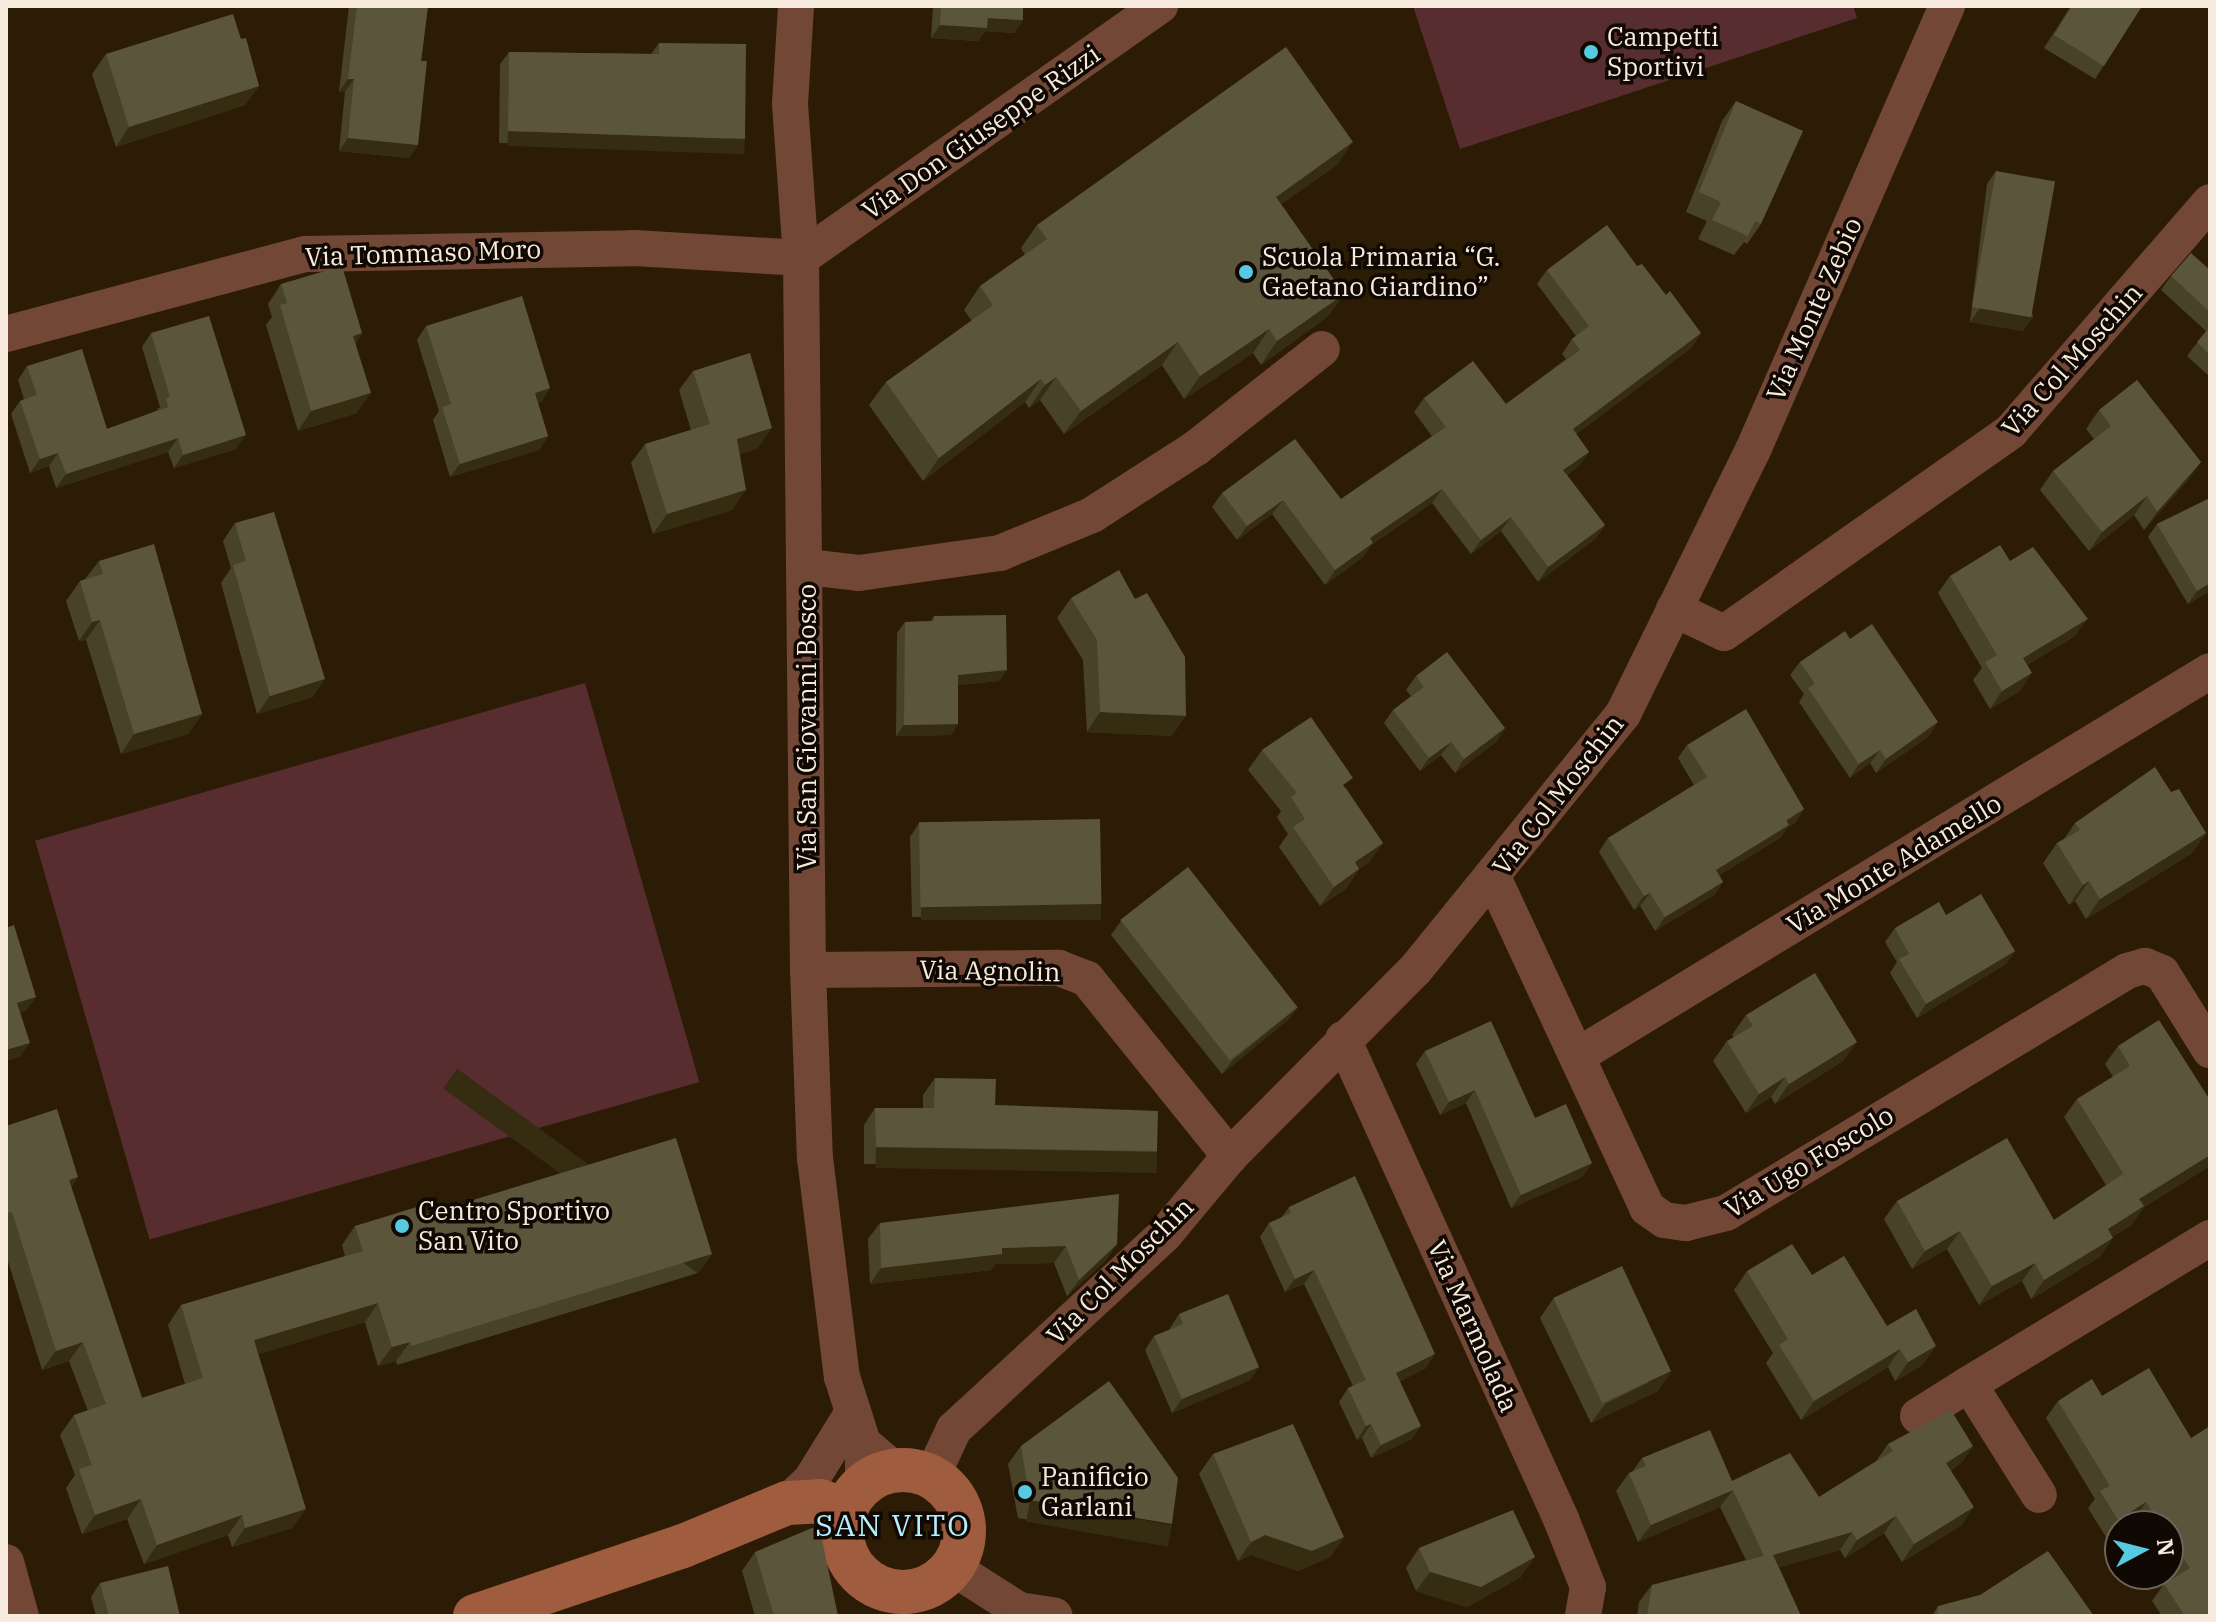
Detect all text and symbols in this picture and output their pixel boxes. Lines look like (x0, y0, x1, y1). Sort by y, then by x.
place label: Campetti Sportivi (1607, 21, 1719, 82)
street label: Via Don Giuseppe Rizzi (856, 38, 1106, 226)
marker: Campetti Sportivi (1582, 43, 1600, 61)
street label: Via Monte Zebio (1760, 213, 1868, 405)
street label: Via Tommaso Moro (304, 233, 542, 273)
place label: Scuola Primaria “G. Gaetano Giardino” (1262, 241, 1501, 302)
marker: Scuola Primaria “G. Gaetano Giardino” (1237, 263, 1255, 281)
street label: Via Col Moschin (1995, 277, 2149, 443)
street label: Via San Giovanni Bosco (791, 584, 823, 870)
street label: Via Col Moschin (1486, 709, 1630, 881)
street label: Via Monte Adamello (1781, 788, 2007, 940)
street label: Via Agnolin (919, 954, 1061, 988)
street label: Via Ugo Foscolo (1719, 1099, 1899, 1225)
street label: Via Col Moschin (1040, 1191, 1200, 1351)
place label: Centro Sportivo San Vito (418, 1195, 610, 1256)
marker: Centro Sportivo San Vito (393, 1217, 411, 1235)
street label: Via Marmolada (1421, 1235, 1525, 1417)
place label: Panificio Garlani (1041, 1461, 1149, 1522)
marker: Panificio Garlani (1016, 1483, 1034, 1501)
district label: SAN VITO (815, 1507, 971, 1543)
north arrow (2104, 1510, 2184, 1590)
text: N (2151, 1537, 2182, 1558)

